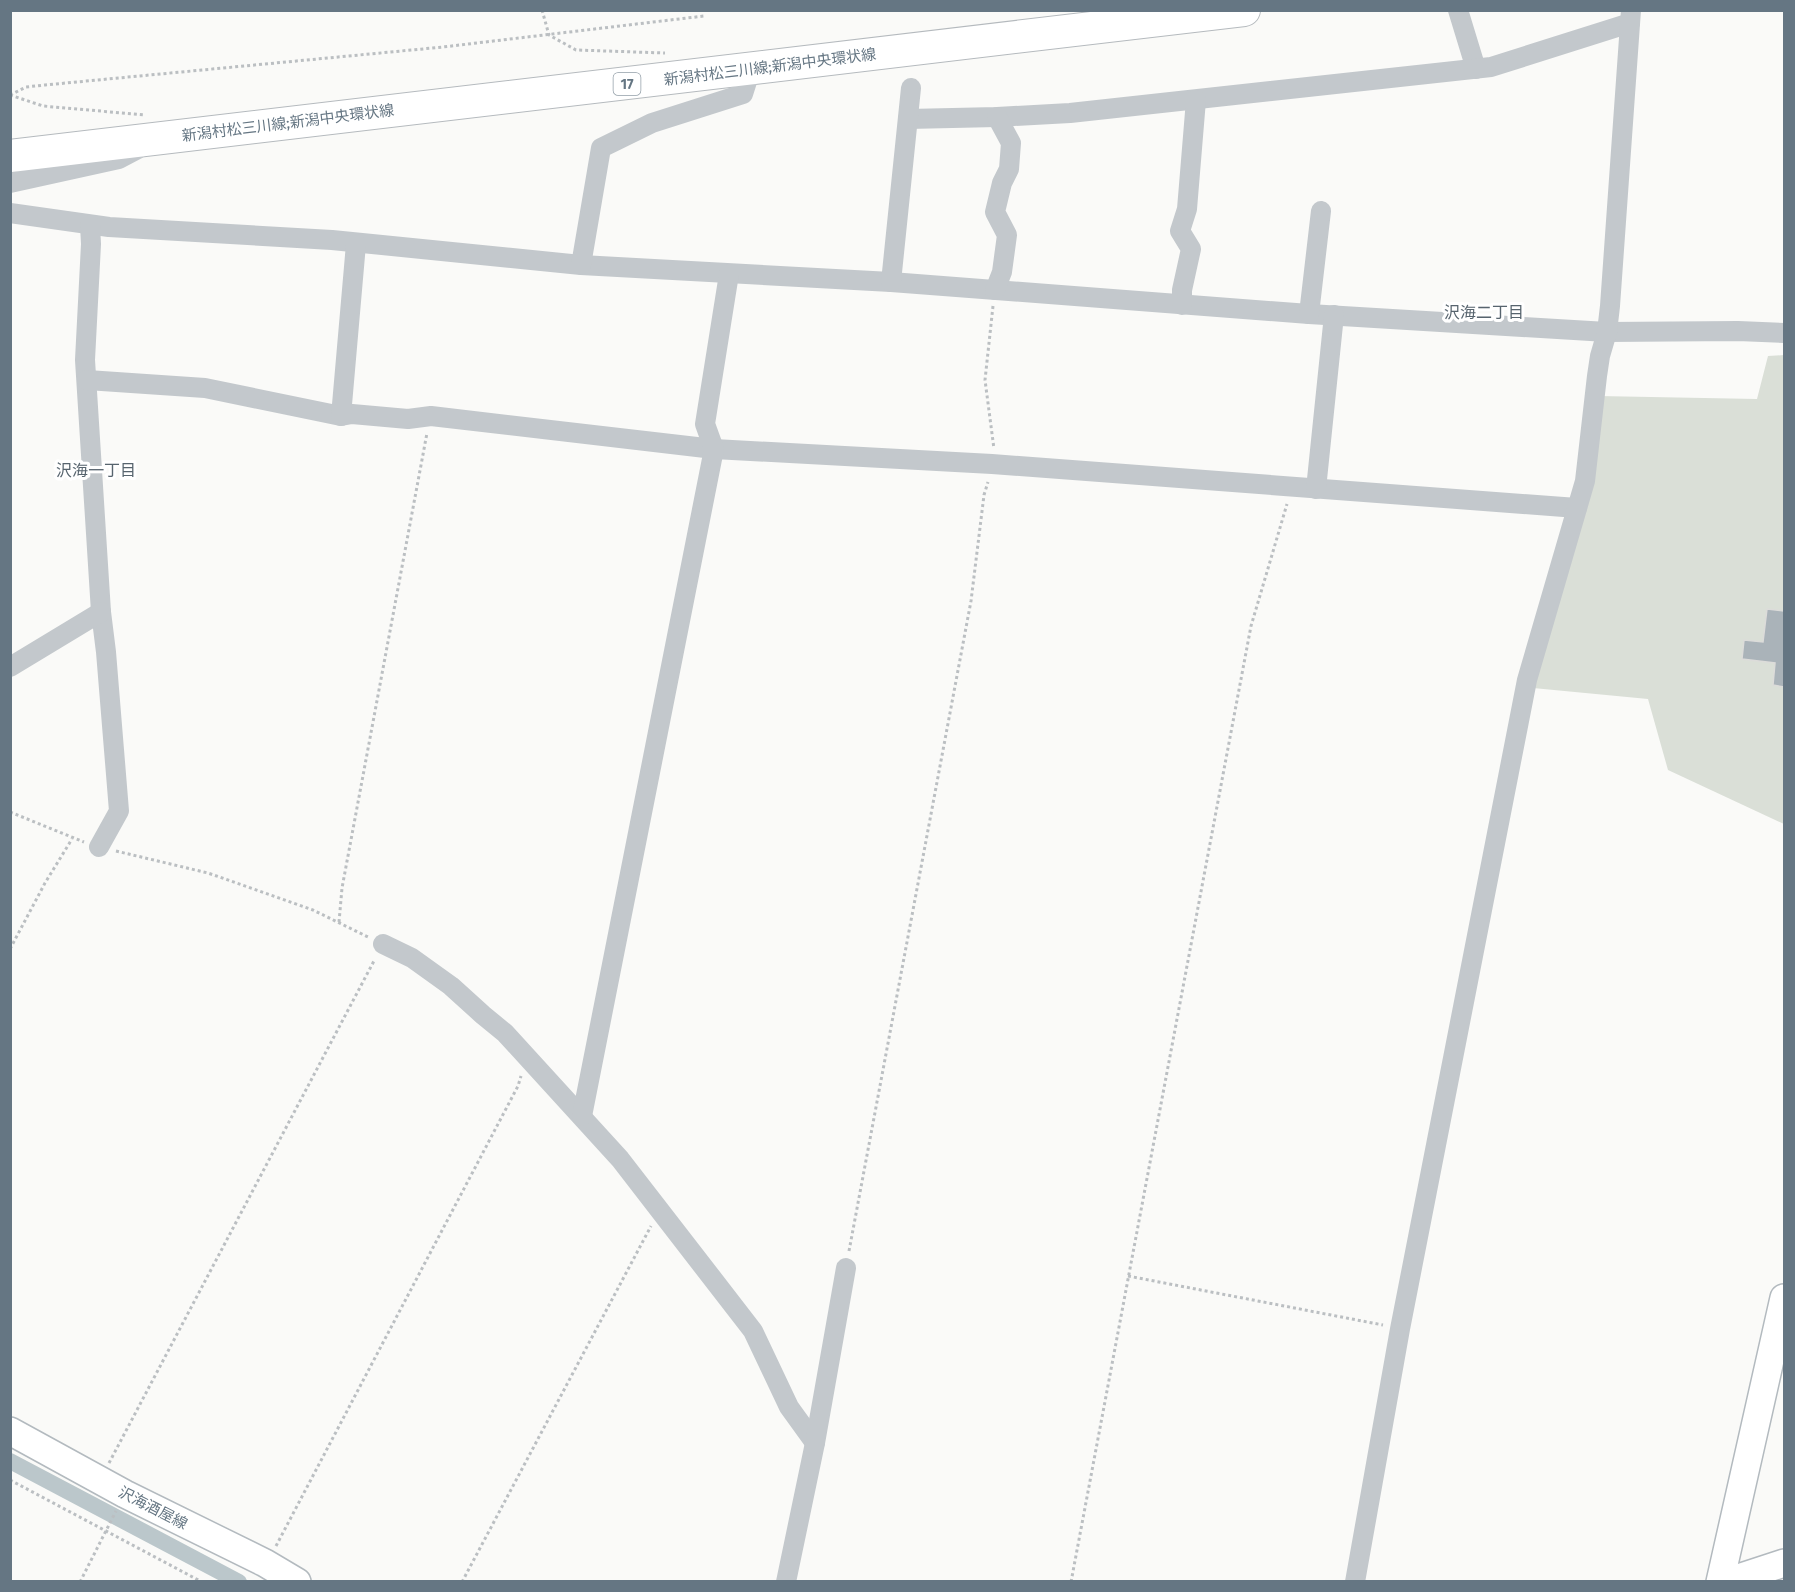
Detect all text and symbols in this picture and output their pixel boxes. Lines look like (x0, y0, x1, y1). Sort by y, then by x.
street label: 新潟村松三川線;新潟中央環状線 (663, 45, 877, 89)
road number: 17 (614, 73, 640, 95)
street label: 新潟村松三川線;新潟中央環状線 (181, 101, 395, 145)
district label: 沢海二丁目 (1444, 303, 1524, 322)
district label: 沢海一丁目 (56, 461, 136, 480)
street label: 沢海酒屋線 (115, 1483, 191, 1533)

